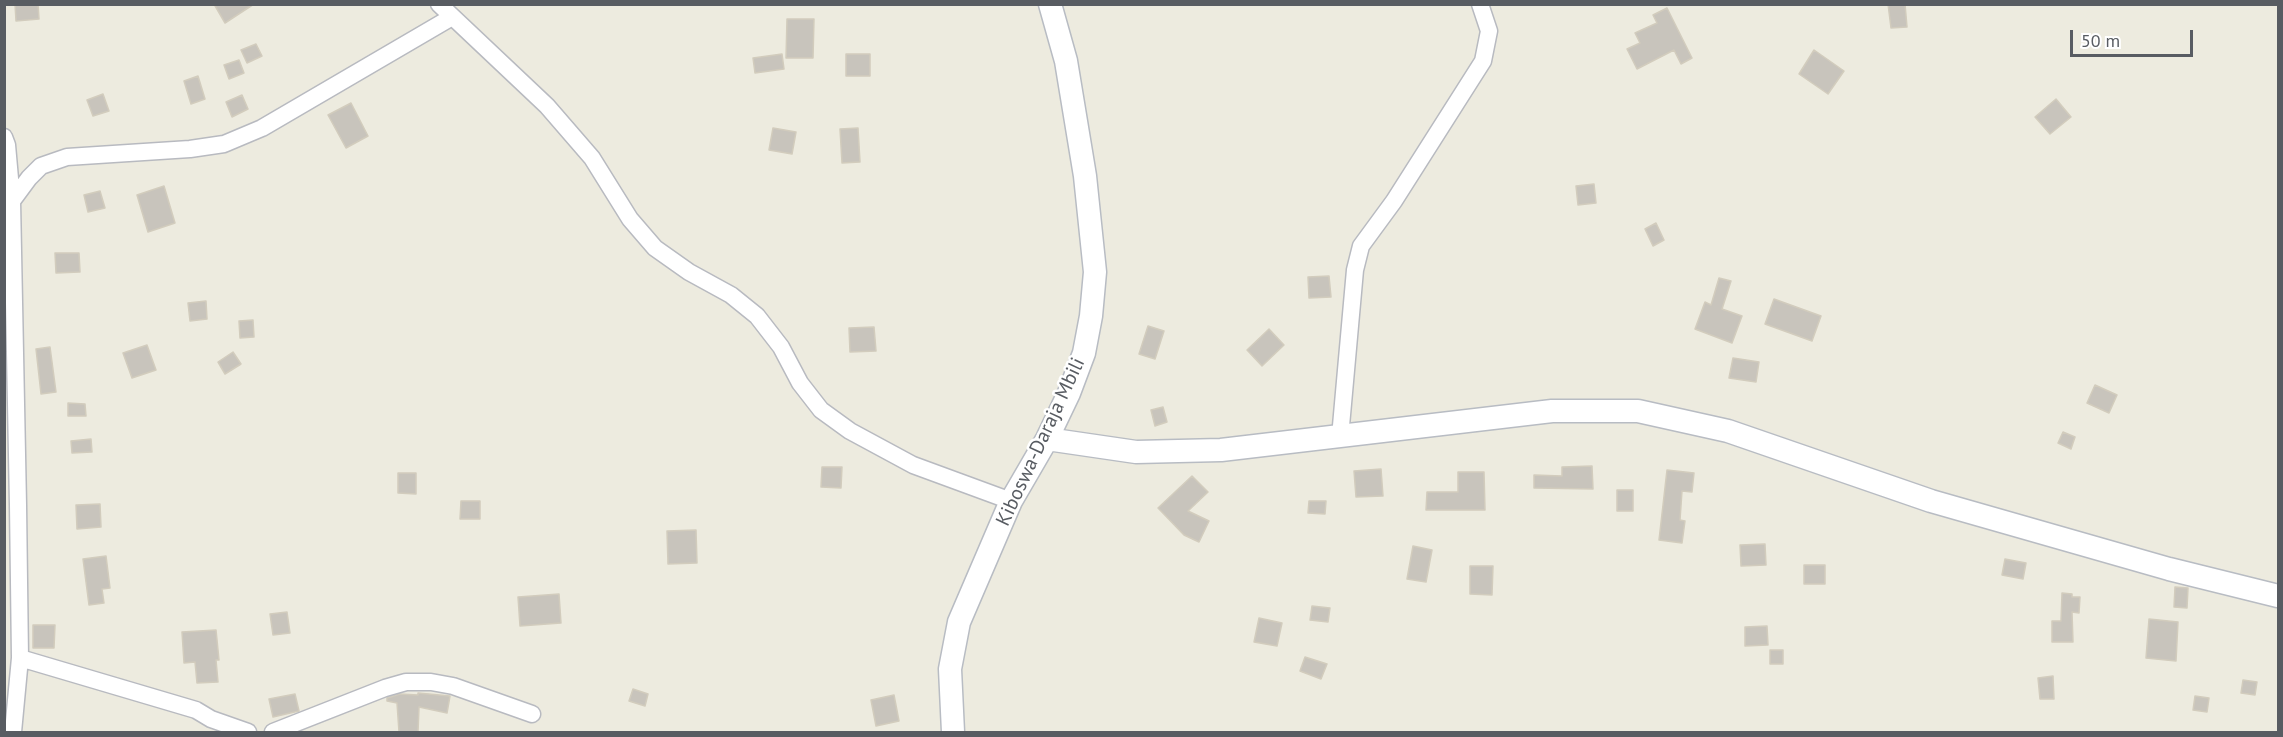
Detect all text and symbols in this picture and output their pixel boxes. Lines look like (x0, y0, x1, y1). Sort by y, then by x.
scale bar (2073, 18, 2196, 56)
text: 50 m (2081, 29, 2120, 52)
street label: Kiboswa-Daraja Mbili (991, 354, 1091, 530)

